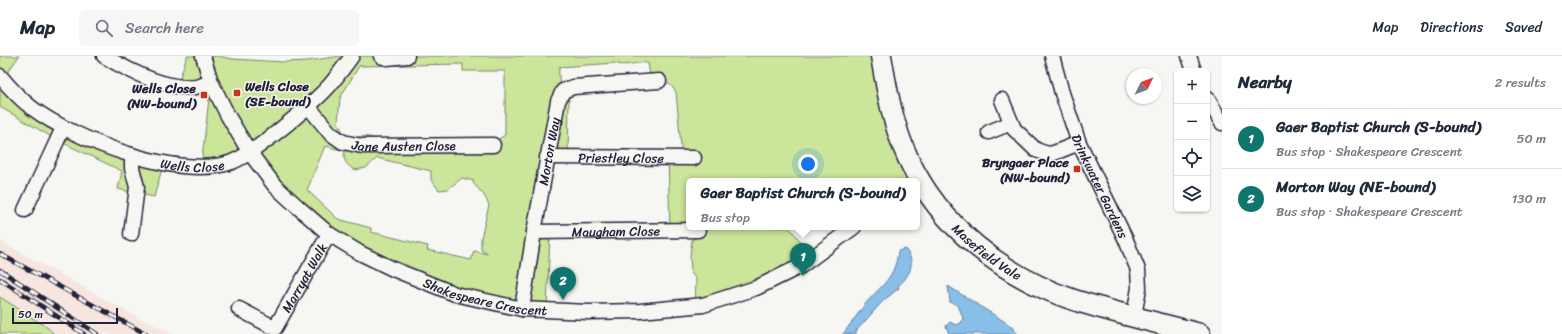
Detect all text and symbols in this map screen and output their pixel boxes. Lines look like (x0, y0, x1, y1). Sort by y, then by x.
search box (79, 10, 359, 46)
text: Map (20, 11, 55, 44)
text: Search here (125, 15, 204, 41)
text: Map (1372, 15, 1398, 40)
text: Directions (1420, 15, 1483, 40)
text: Saved (1505, 15, 1542, 40)
icon: search (93, 17, 115, 39)
text: Nearby (1238, 67, 1292, 97)
north arrow (1126, 68, 1162, 104)
map controls (1174, 68, 1210, 212)
button: + (1174, 68, 1210, 104)
text: 2 results (1495, 71, 1546, 94)
place label: Wells Close (SE-bound) (245, 75, 312, 113)
place label: Wells Close (NW-bound) (127, 77, 197, 115)
marker: Wells Close (SE-bound) (232, 88, 242, 98)
marker: Wells Close (NW-bound) (199, 90, 209, 100)
button: − (1174, 104, 1210, 140)
text: Gaer Baptist Church (S-bound) (1276, 114, 1481, 140)
street label: Morton Way (532, 115, 567, 187)
text: 1 (1248, 127, 1254, 150)
text: 50 m (1516, 127, 1546, 150)
street label: Drinkwater Gardens (1065, 131, 1135, 243)
street label: Jane Austen Close (349, 133, 456, 158)
button: locate (1174, 140, 1210, 176)
text: Bus stop · Shakespeare Crescent (1276, 140, 1463, 163)
street label: Priestley Close (578, 146, 664, 170)
place label: Bryngaer Place (NW-bound) (982, 151, 1070, 189)
street label: Wells Close (159, 152, 227, 179)
your location (798, 154, 818, 174)
marker: Bryngaer Place (NW-bound) (1072, 164, 1082, 174)
text: Morton Way (NE-bound) (1276, 174, 1435, 200)
button: layers (1174, 176, 1210, 212)
popup (686, 178, 920, 230)
text: Gaer Baptist Church (S-bound) (701, 180, 905, 206)
text: 2 (1247, 187, 1255, 210)
text: 130 m (1512, 187, 1546, 210)
text: Bus stop · Shakespeare Crescent (1276, 200, 1463, 223)
text: Bus stop (701, 206, 750, 229)
street label: Masefield Vale (946, 218, 1026, 287)
street label: Maugham Close (572, 219, 661, 244)
street label: Marryat Walk (275, 238, 334, 317)
pin: 1 (790, 243, 816, 276)
pin: 2 (550, 267, 576, 300)
street label: Shakespeare Crescent (420, 271, 548, 322)
text: 50 m (18, 305, 43, 324)
scale bar (12, 306, 118, 325)

